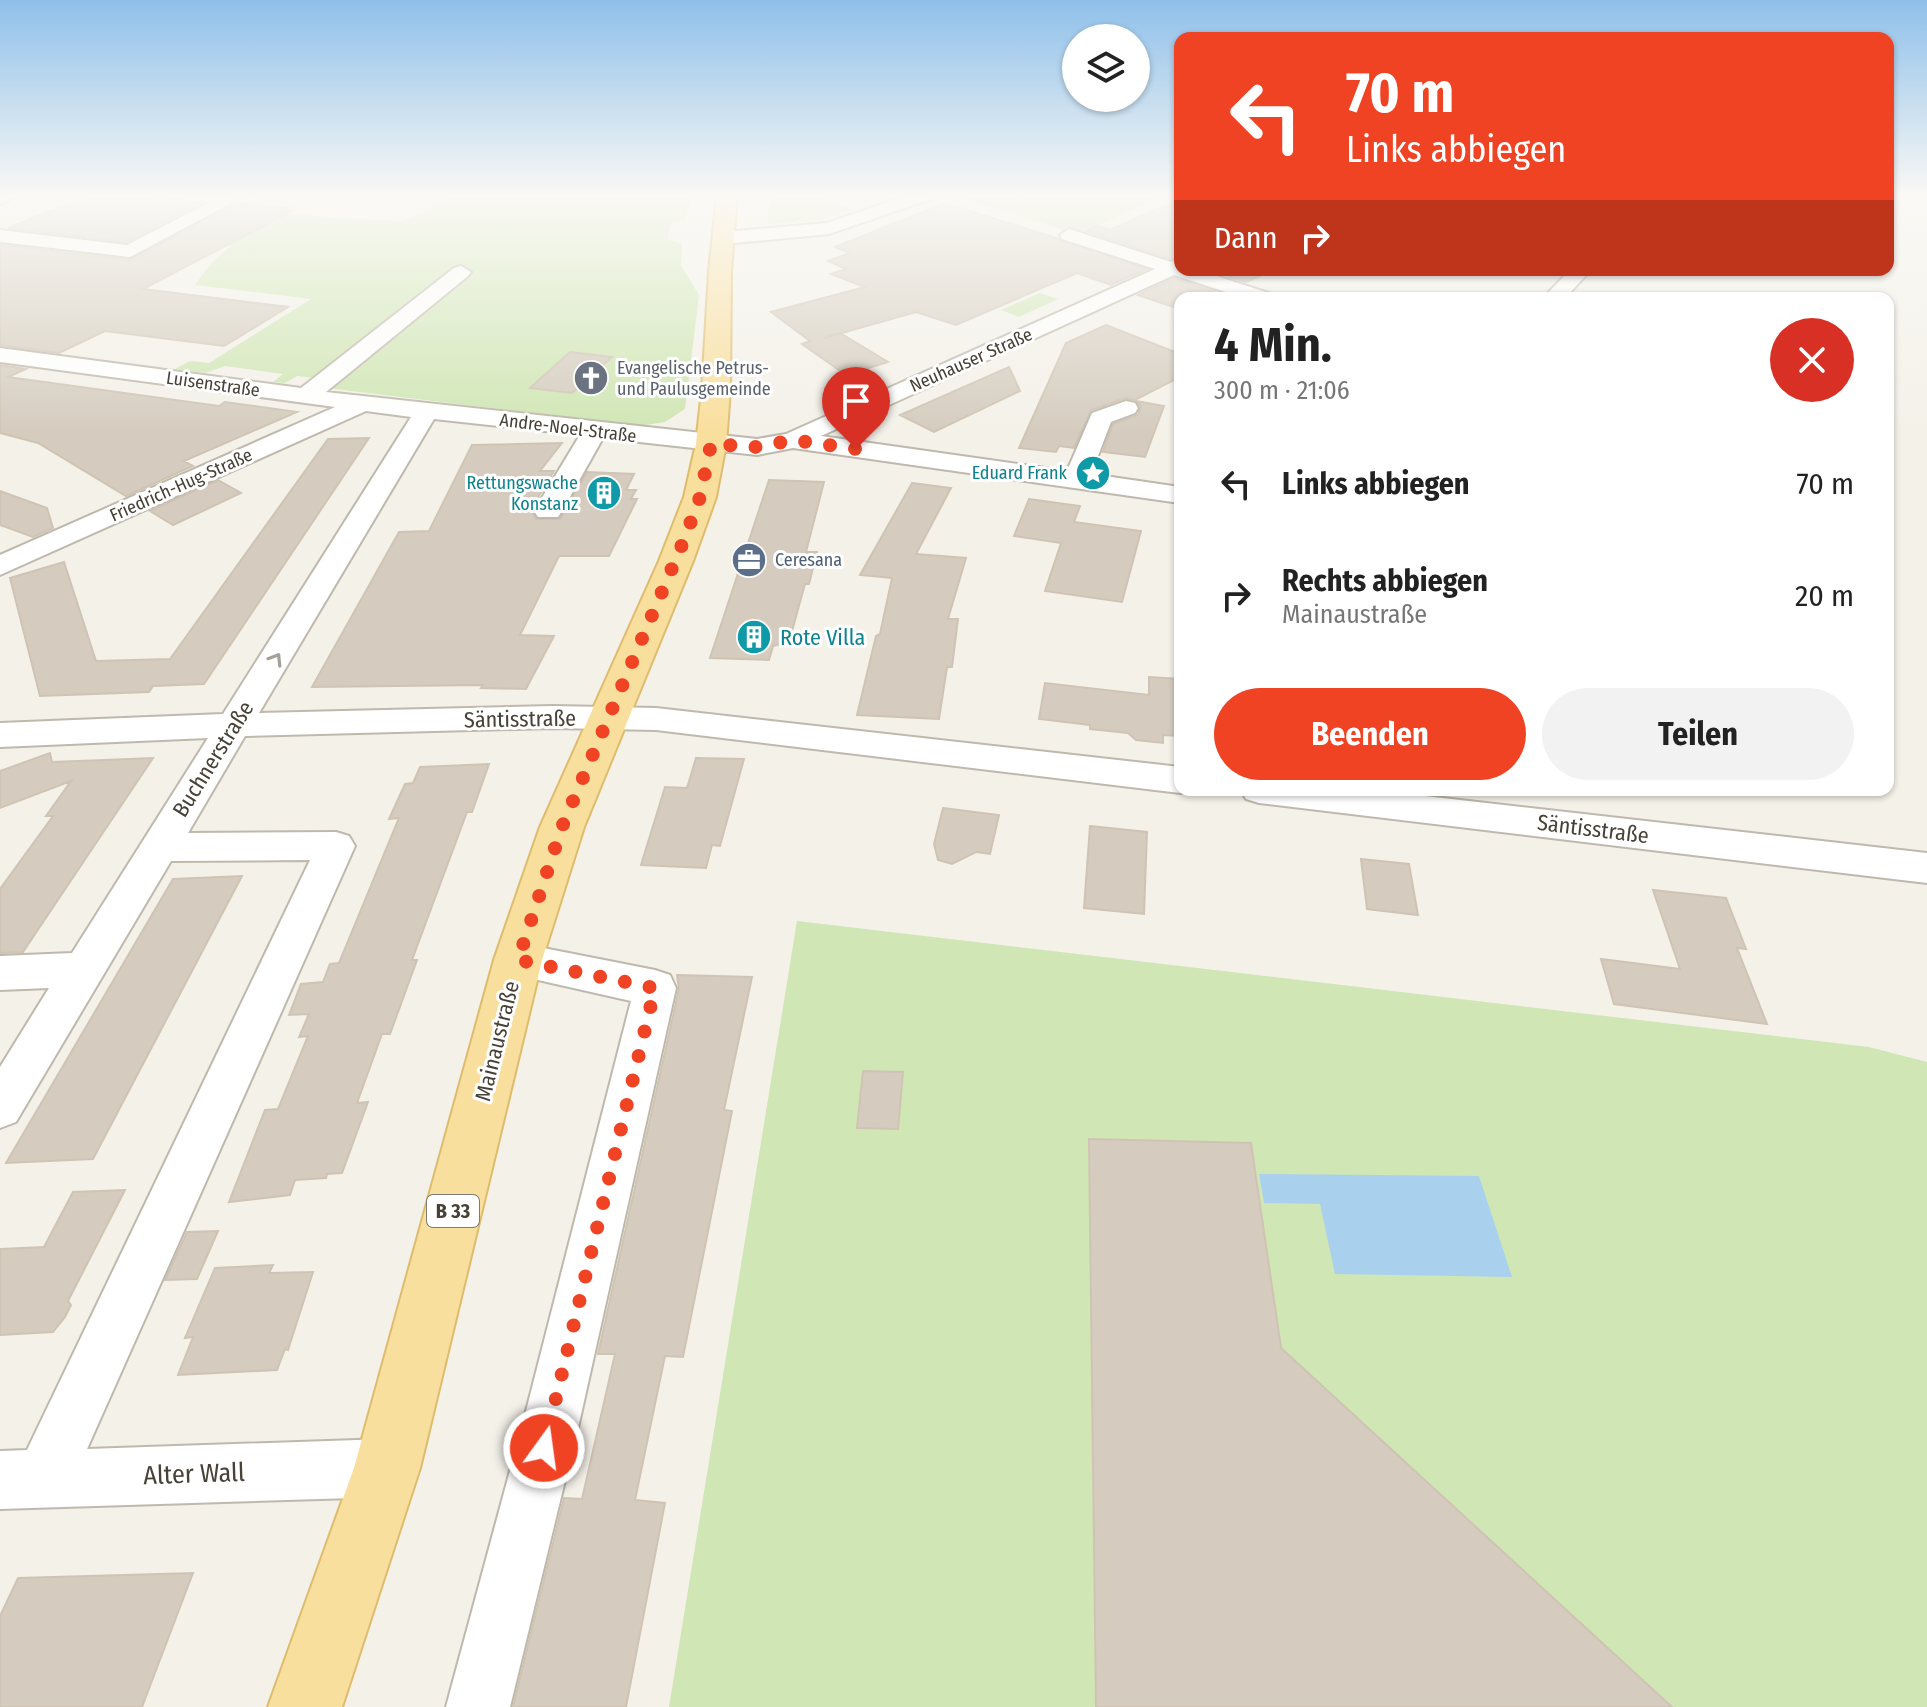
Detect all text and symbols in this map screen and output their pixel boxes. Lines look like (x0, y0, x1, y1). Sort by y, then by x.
map controls (1062, 24, 1150, 112)
button: layers (1062, 24, 1150, 112)
text: 70 m (1346, 60, 1454, 127)
icon: left (1214, 64, 1318, 168)
text: Links abbiegen (1346, 128, 1566, 172)
icon: right (1293, 216, 1337, 260)
text: Dann (1214, 220, 1277, 256)
text: 4 Min. (1214, 316, 1332, 374)
button: close (1770, 318, 1854, 402)
street label: Neuhauser Straße (906, 323, 1036, 397)
place label: Evangelische Petrus- und Paulusgemeinde (617, 357, 771, 400)
church icon: Evangelische Petrus- und Paulusgemeinde (572, 359, 610, 397)
street label: Luisenstraße (165, 367, 261, 401)
pin (822, 367, 890, 449)
text: 300 m · 21:06 (1214, 375, 1350, 406)
icon: arrive (834, 379, 878, 423)
street label: Andre-Noel-Straße (498, 409, 638, 447)
street label: Friedrich-Hug-Straße (106, 444, 256, 526)
place icon: Eduard Frank (1074, 454, 1112, 492)
place label: Eduard Frank (972, 462, 1068, 484)
icon: left (1214, 462, 1258, 506)
text: Links abbiegen (1282, 466, 1470, 502)
text: 70 m (1796, 466, 1854, 502)
place label: Rettungswache Konstanz (467, 472, 578, 515)
building icon: Rettungswache Konstanz (585, 474, 623, 512)
office icon: Ceresana (730, 541, 768, 579)
place label: Ceresana (775, 549, 842, 571)
text: Rechts abbiegen (1282, 563, 1488, 599)
icon: right (1214, 574, 1258, 618)
text: 20 m (1795, 578, 1854, 614)
text: Mainaustraße (1282, 599, 1427, 630)
building icon: Rote Villa (735, 618, 773, 656)
place label: Rote Villa (780, 624, 865, 651)
one-way arrow (266, 653, 281, 668)
button: Beenden (1214, 688, 1526, 780)
button: Teilen (1542, 688, 1854, 780)
street label: Buchnerstraße (167, 696, 259, 822)
street label: Säntisstraße (464, 705, 576, 733)
street label: Säntisstraße (1536, 809, 1650, 849)
street label: Mainaustraße (469, 978, 525, 1104)
road number: B 33 (427, 1195, 479, 1227)
position arrow (502, 1406, 586, 1490)
street label: Alter Wall (143, 1457, 245, 1491)

